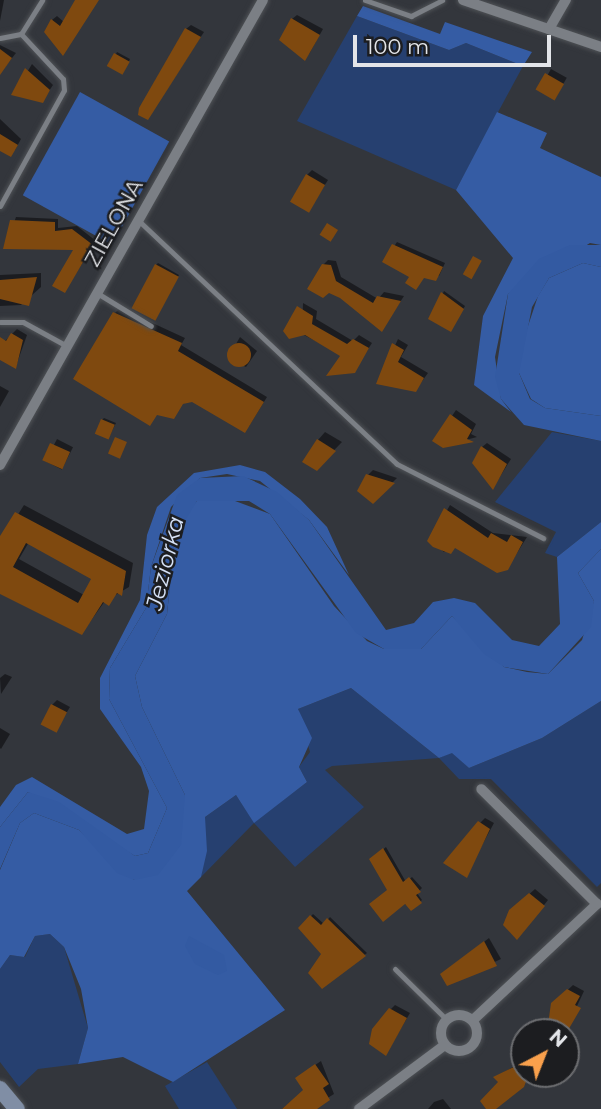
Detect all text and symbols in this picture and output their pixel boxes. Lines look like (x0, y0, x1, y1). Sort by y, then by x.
scale bar (356, 21, 554, 65)
text: 100 m (366, 34, 429, 59)
street label: ZIELONA (80, 175, 148, 271)
water label: Jeziorka (140, 513, 190, 613)
north arrow (510, 1018, 580, 1088)
text: N (545, 1025, 571, 1052)

